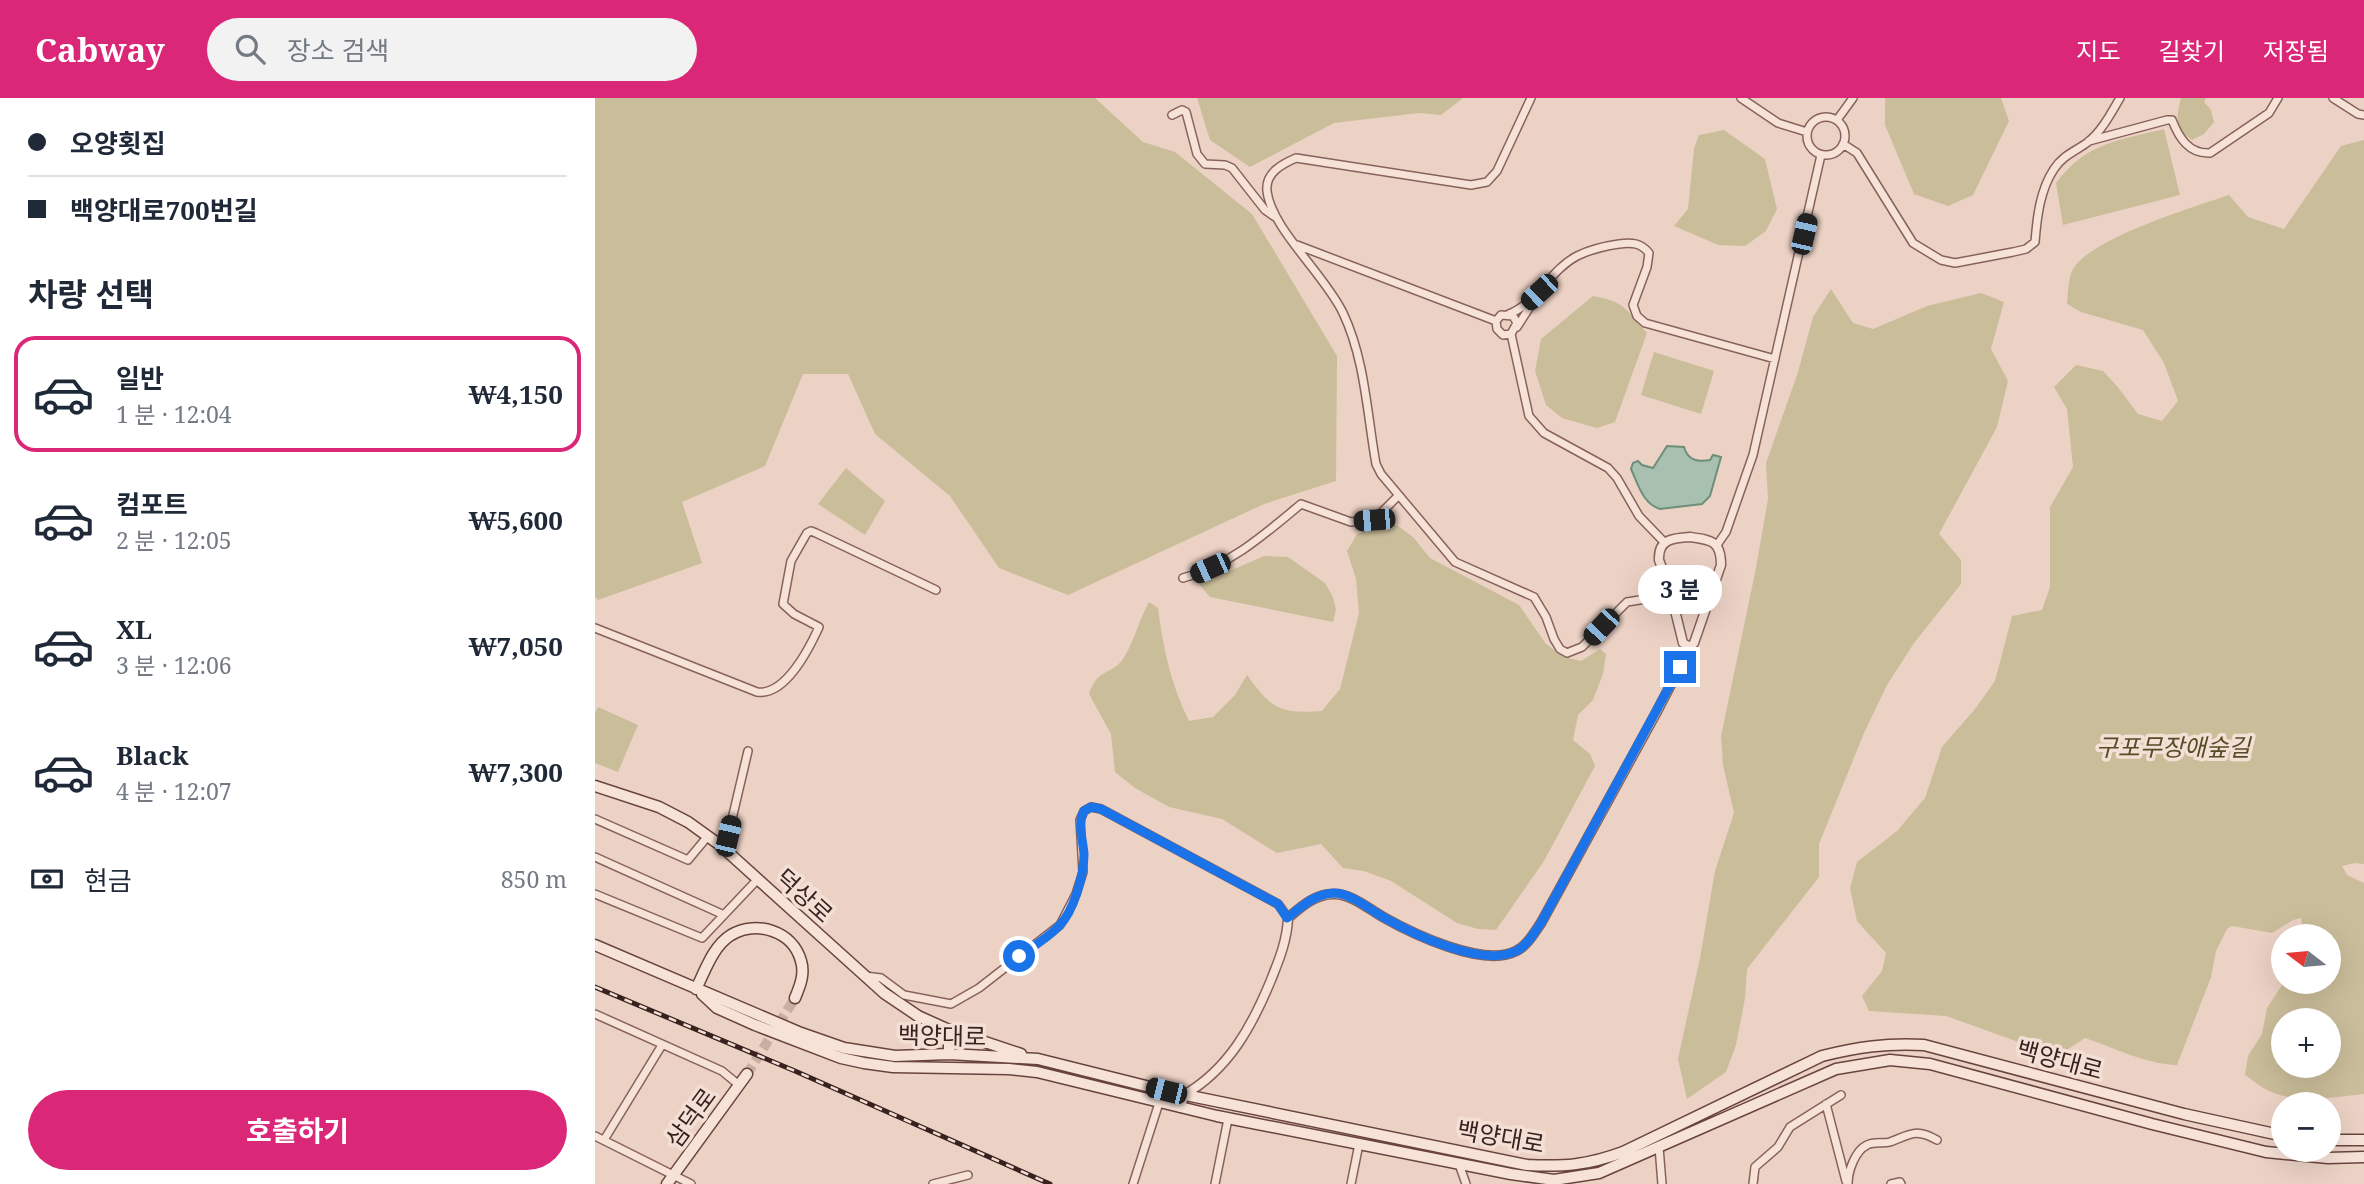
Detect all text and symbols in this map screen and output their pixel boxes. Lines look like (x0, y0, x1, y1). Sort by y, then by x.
search box (207, 18, 697, 81)
text: Cabway (35, 27, 165, 72)
icon: search (231, 30, 269, 68)
text: 장소 검색 (287, 32, 389, 68)
text: 지도 (2076, 34, 2121, 67)
text: 길찾기 (2159, 34, 2225, 67)
text: 저장됨 (2263, 34, 2329, 67)
text: 오양횟집 (70, 125, 166, 161)
text: 백양대로700번길 (70, 192, 258, 228)
car (1790, 211, 1819, 257)
car (1517, 270, 1562, 314)
text: 차량 선택 (28, 272, 154, 315)
text: 일반 (116, 360, 164, 396)
icon: car (32, 363, 95, 426)
text: ₩4,150 (469, 376, 563, 412)
text: 1 분 · 12:04 (116, 398, 232, 430)
text: 컴포트 (116, 486, 188, 522)
icon: car (32, 489, 95, 552)
text: ₩5,600 (469, 502, 563, 538)
car (1353, 508, 1396, 532)
text: 2 분 · 12:05 (116, 524, 232, 556)
car (1187, 550, 1234, 586)
callout: 3 분 (1638, 566, 1722, 614)
text: 3 분 (1660, 573, 1700, 605)
car (1579, 604, 1624, 650)
text: XL (116, 611, 152, 647)
icon: car (32, 615, 95, 678)
text: ₩7,050 (469, 628, 563, 664)
text: 3 분 · 12:06 (116, 649, 232, 681)
route end (1664, 651, 1696, 683)
park label: 구포무장애숲길 (2096, 730, 2252, 763)
text: Black (116, 737, 189, 773)
icon: car (32, 741, 95, 804)
text: ₩7,300 (469, 754, 563, 790)
text: 4 분 · 12:07 (116, 775, 232, 807)
car (714, 813, 743, 859)
icon: cash (28, 860, 66, 898)
street label: 덕상로 (769, 861, 841, 929)
text: 현금 (84, 862, 132, 898)
text: 850 m (501, 863, 567, 895)
north arrow (2271, 924, 2341, 994)
map controls (2271, 924, 2341, 1162)
route start (1003, 940, 1035, 972)
button: + (2271, 1008, 2341, 1078)
street label: 백양대로 (898, 1018, 986, 1052)
street label: 백양대로 (2013, 1032, 2107, 1086)
car (1144, 1076, 1189, 1106)
street label: 삼덕로 (657, 1081, 723, 1153)
button: 호출하기 (28, 1090, 567, 1170)
button: − (2271, 1092, 2341, 1162)
street label: 백양대로 (1455, 1112, 1547, 1160)

